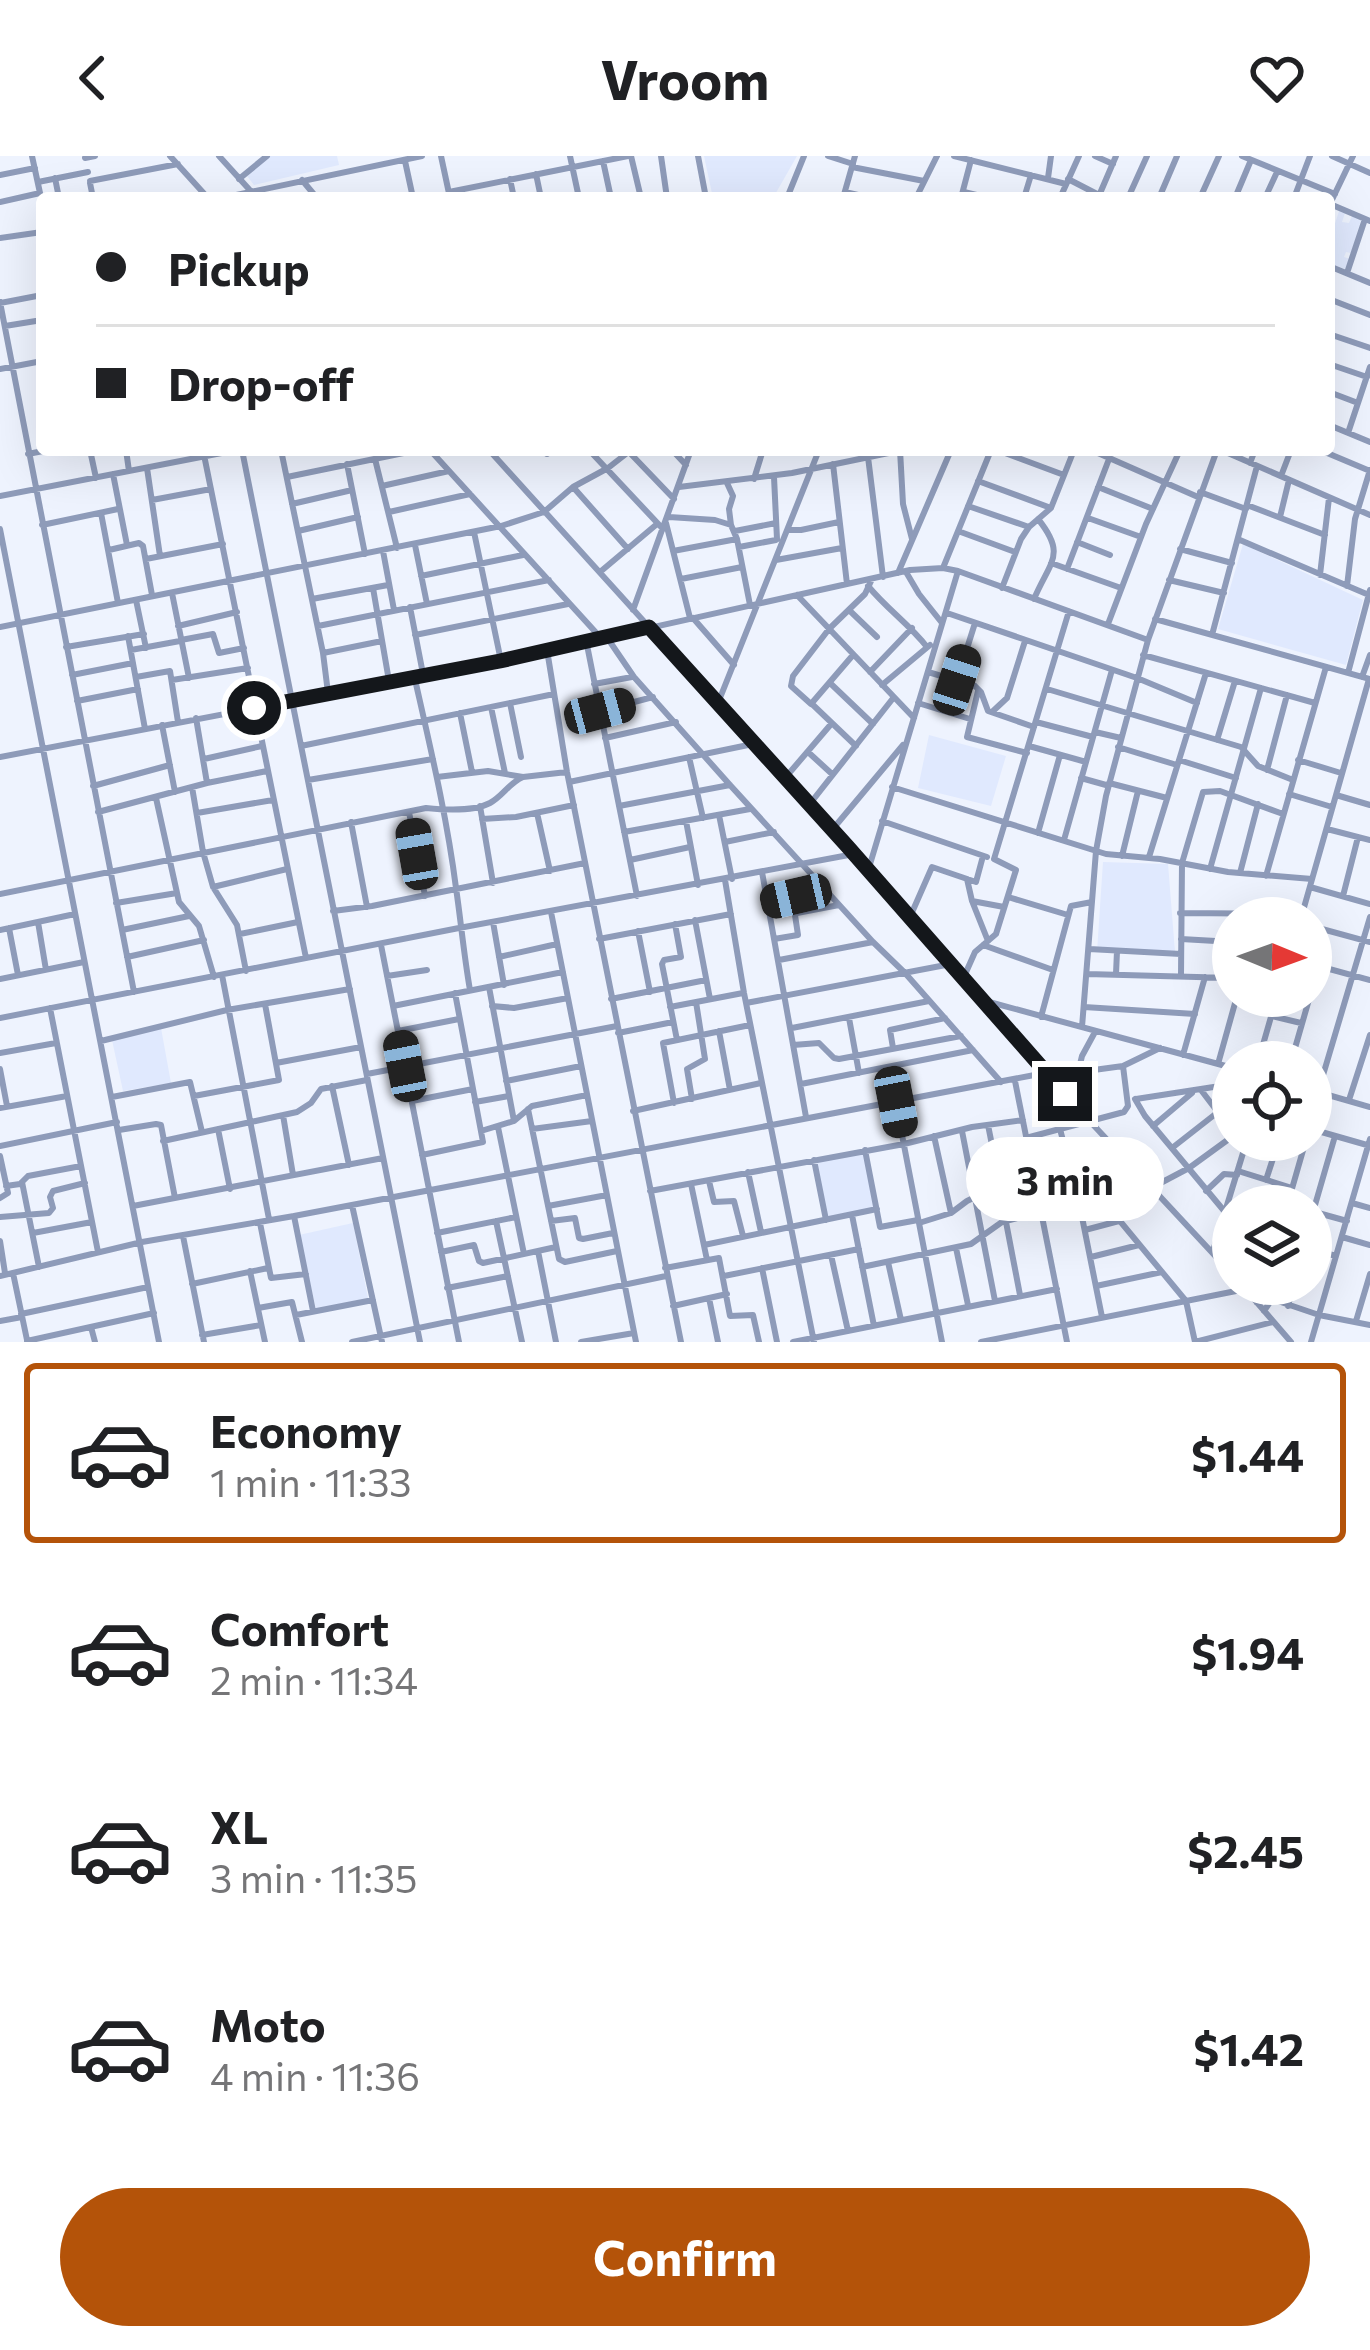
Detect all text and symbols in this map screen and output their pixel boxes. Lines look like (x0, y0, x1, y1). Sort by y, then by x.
icon: back (60, 45, 126, 111)
text: Vroom (601, 45, 769, 111)
icon: heart (1244, 45, 1310, 111)
text: Pickup (168, 240, 310, 295)
text: Drop-off (168, 355, 354, 410)
car (929, 640, 985, 720)
route start (227, 681, 281, 735)
car (561, 684, 639, 738)
car (393, 815, 441, 893)
car (757, 870, 835, 922)
north arrow (1212, 897, 1332, 1017)
map controls (1212, 897, 1332, 1305)
car (380, 1027, 430, 1105)
button: locate (1212, 1041, 1332, 1161)
car (871, 1063, 921, 1141)
route end (1038, 1067, 1092, 1121)
callout: 3 min (966, 1136, 1164, 1220)
text: 3 min (1016, 1155, 1114, 1203)
button: layers (1212, 1185, 1332, 1305)
icon: car (66, 1399, 174, 1507)
text: Economy (210, 1402, 402, 1457)
text: $1.44 (1191, 1426, 1304, 1481)
text: 1 min · 11:33 (210, 1457, 412, 1505)
icon: car (66, 1597, 174, 1705)
text: Comfort (210, 1600, 389, 1655)
text: $1.94 (1191, 1624, 1304, 1679)
text: 2 min · 11:34 (210, 1655, 418, 1703)
icon: car (66, 1795, 174, 1903)
text: XL (210, 1798, 268, 1853)
text: $2.45 (1187, 1822, 1304, 1877)
text: 3 min · 11:35 (210, 1853, 417, 1901)
icon: car (66, 1993, 174, 2101)
text: Moto (210, 1996, 326, 2051)
text: $1.42 (1193, 2020, 1304, 2075)
text: 4 min · 11:36 (210, 2051, 420, 2099)
button: Confirm (60, 2188, 1310, 2326)

